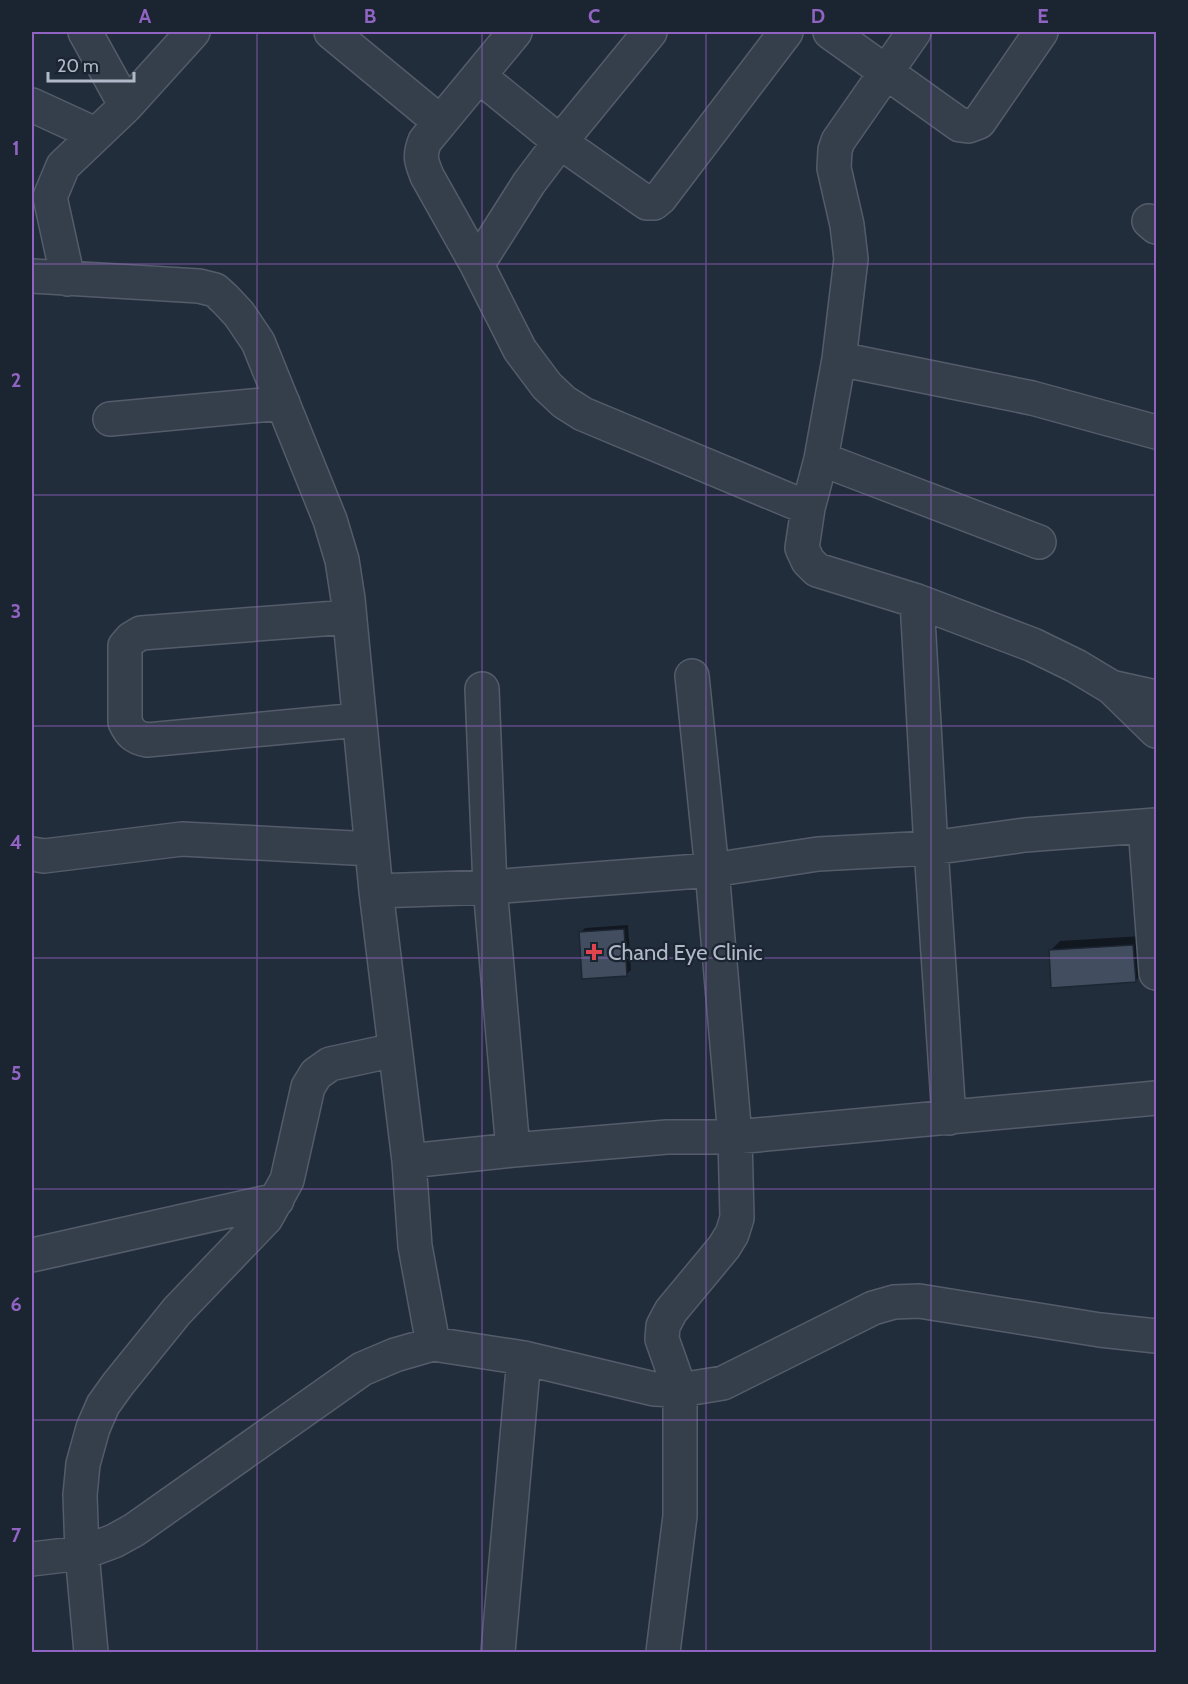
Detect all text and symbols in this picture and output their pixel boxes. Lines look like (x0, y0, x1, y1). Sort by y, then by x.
text: A (139, 4, 152, 28)
text: B (364, 4, 376, 28)
text: C (588, 4, 600, 28)
text: D (811, 4, 825, 28)
text: E (1037, 4, 1049, 28)
scale bar (48, 45, 134, 83)
text: 20 m (57, 55, 99, 77)
text: 1 (12, 136, 20, 160)
text: 2 (11, 368, 21, 392)
text: 3 (11, 599, 21, 623)
text: 4 (10, 830, 22, 854)
place label: Chand Eye Clinic (608, 939, 763, 966)
marker: Chand Eye Clinic (585, 943, 603, 961)
text: 5 (11, 1061, 21, 1085)
text: 6 (10, 1292, 22, 1316)
text: 7 (11, 1523, 22, 1547)

